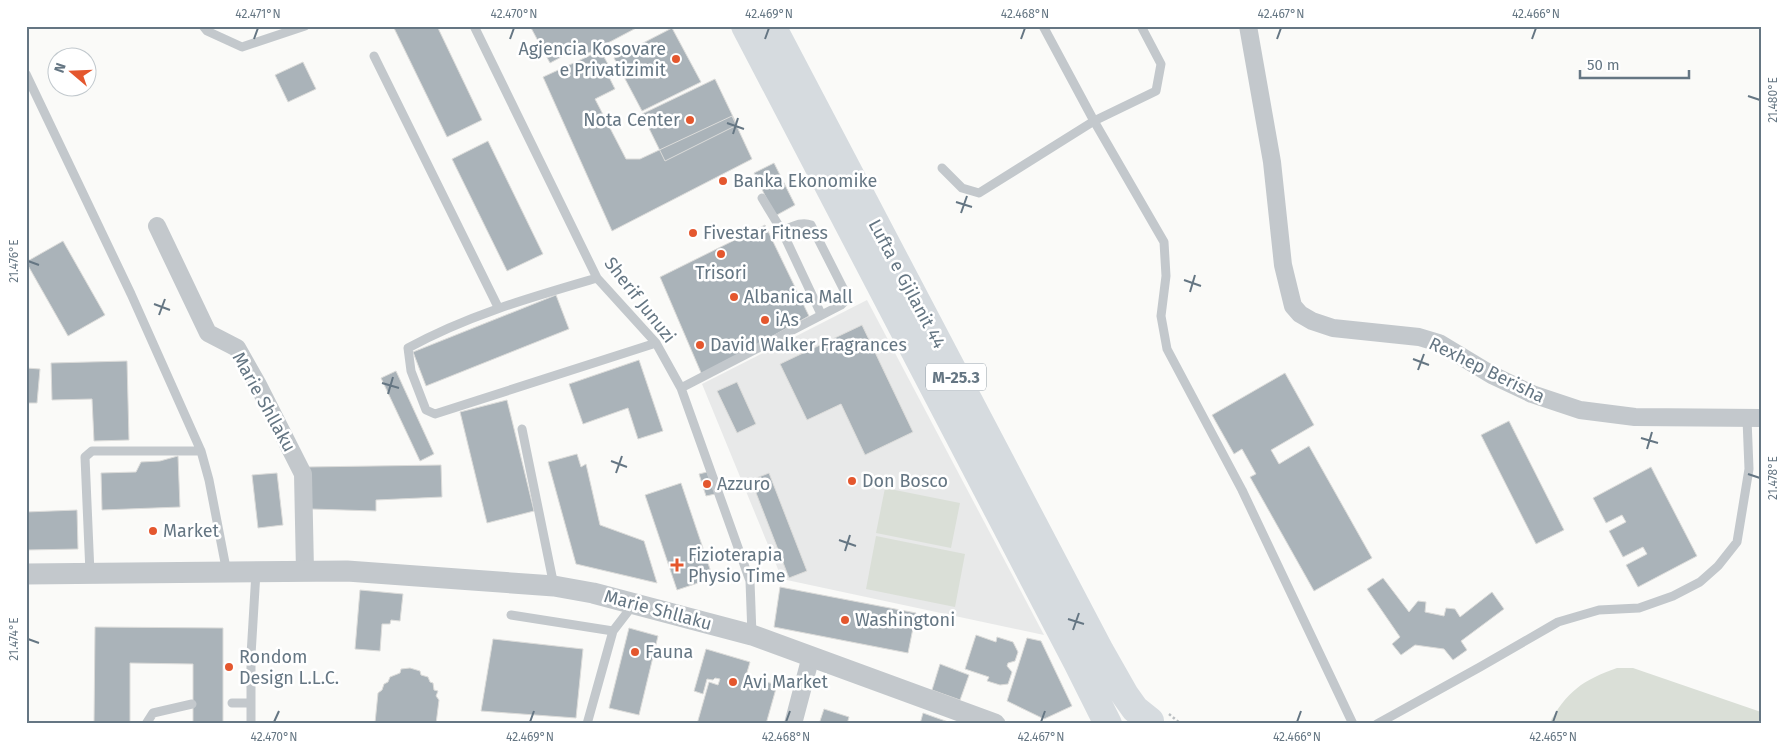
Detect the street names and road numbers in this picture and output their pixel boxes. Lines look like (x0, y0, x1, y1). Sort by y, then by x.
street label: Lufta e Gjilanit 44 (864, 216, 951, 353)
street label: Sherif Junuzi (600, 253, 680, 347)
street label: Rexhep Berisha (1425, 332, 1549, 408)
street label: Marie Shllaku (228, 348, 300, 456)
road number: M-25.3 (926, 364, 986, 391)
street label: Marie Shllaku (602, 585, 714, 635)

